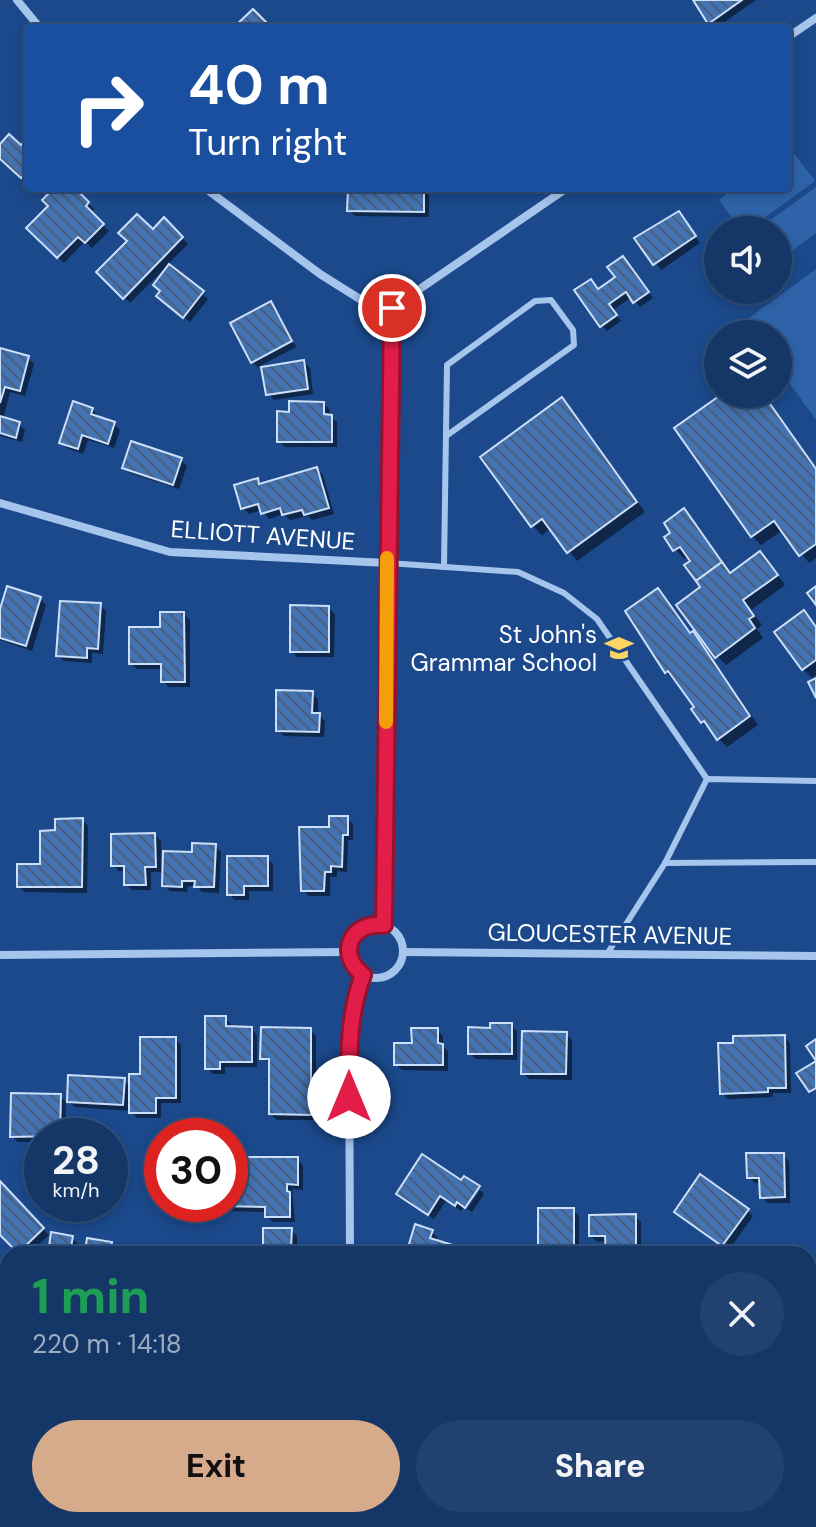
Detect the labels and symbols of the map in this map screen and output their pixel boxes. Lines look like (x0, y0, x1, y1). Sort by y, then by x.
pin (358, 274, 426, 342)
street label: ELLIOTT AVENUE (170, 513, 356, 557)
place label: St John's Grammar School (411, 619, 597, 678)
school or university icon: St John's Grammar School (604, 633, 634, 663)
street label: GLOUCESTER AVENUE (487, 916, 733, 952)
position arrow (307, 1055, 391, 1139)
speed limit sign: 30 (144, 1118, 248, 1222)

